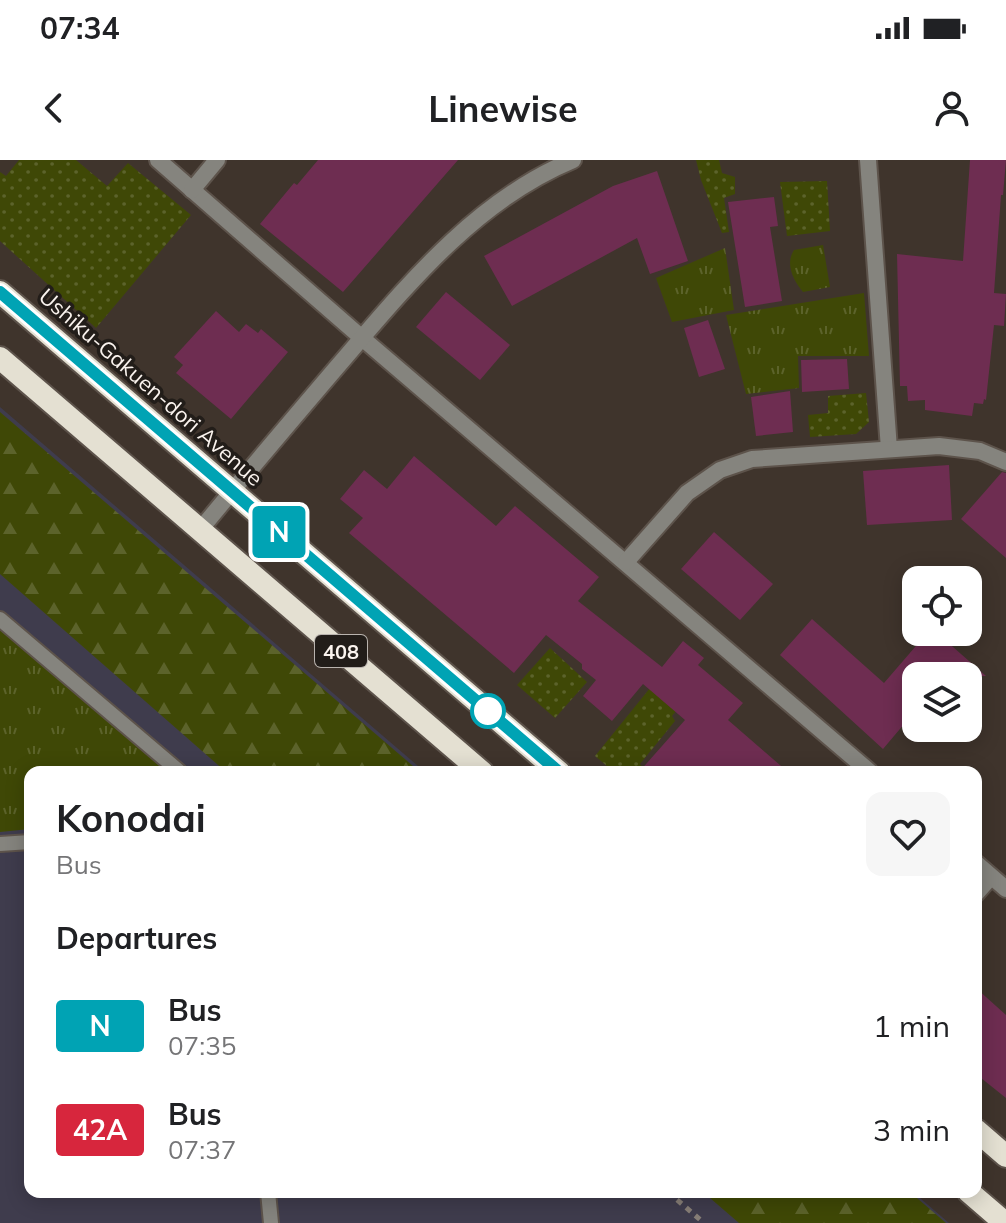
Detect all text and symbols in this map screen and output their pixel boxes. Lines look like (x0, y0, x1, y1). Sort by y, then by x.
text: 07:34 (40, 9, 119, 47)
icon: back (32, 86, 76, 130)
text: Linewise (428, 86, 578, 131)
icon: person (930, 86, 974, 130)
street label: Ushiku-Gakuen-dori Avenue (33, 282, 269, 492)
line badge: N (253, 506, 305, 558)
text: N (268, 514, 290, 549)
map controls (902, 566, 982, 742)
button: locate (902, 566, 982, 646)
road number: 408 (315, 635, 367, 667)
button: layers (902, 662, 982, 742)
unlabelled marker (471, 694, 505, 728)
button: heart (866, 792, 950, 876)
text: Konodai (56, 794, 206, 842)
text: Bus (56, 848, 102, 881)
text: Departures (56, 919, 217, 957)
text: Bus (168, 991, 222, 1029)
text: 1 min (873, 1007, 950, 1045)
text: N (89, 1008, 111, 1043)
text: 07:35 (168, 1029, 236, 1062)
text: Bus (168, 1095, 222, 1133)
text: 3 min (873, 1111, 950, 1149)
text: 42A (73, 1112, 127, 1147)
text: 07:37 (168, 1133, 236, 1166)

